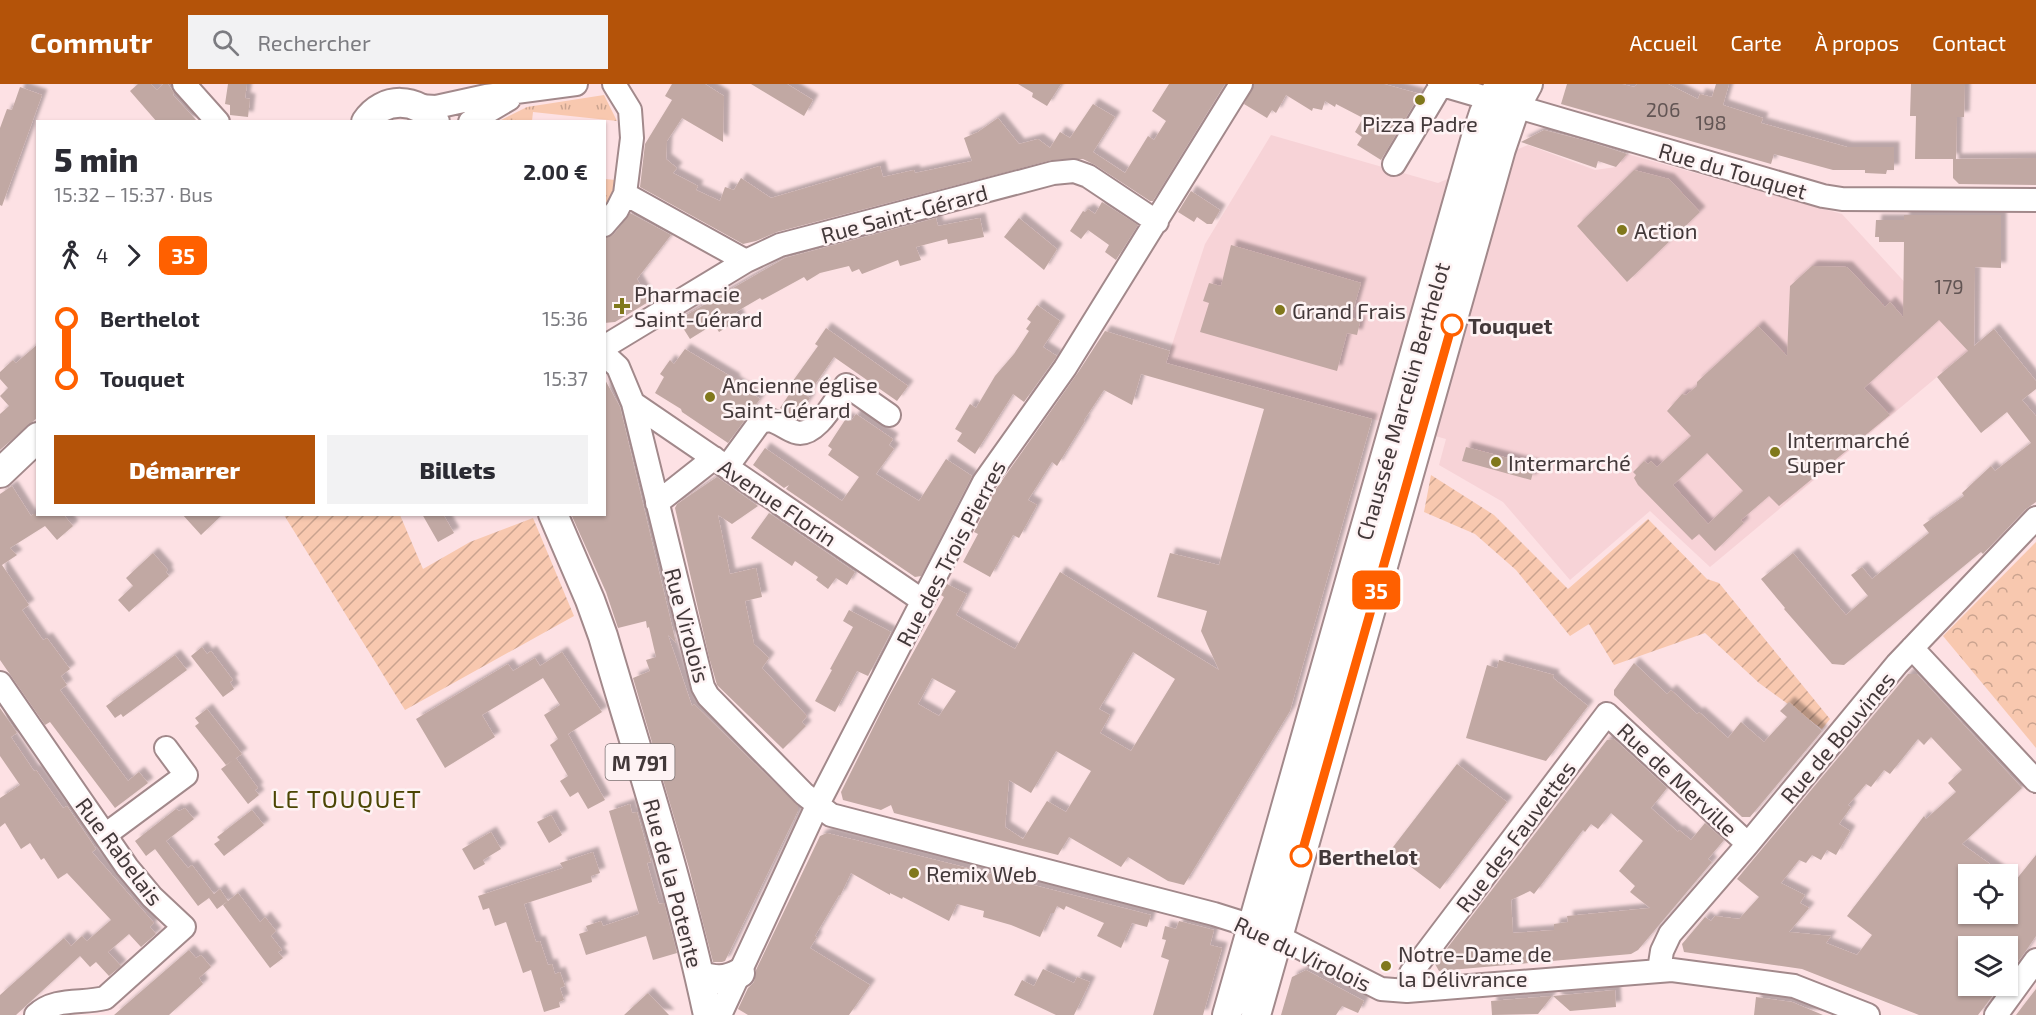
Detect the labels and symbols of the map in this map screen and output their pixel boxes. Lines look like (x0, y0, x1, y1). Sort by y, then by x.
marker: Pizza Padre (1413, 93, 1427, 107)
house number: 206 (1646, 97, 1680, 121)
place label: Pizza Padre (1362, 110, 1478, 136)
house number: 198 (1695, 110, 1727, 134)
street label: Rue du Touquet (1656, 136, 1810, 204)
street label: Rue Saint-Gérard (818, 178, 990, 248)
place label: Action (1634, 217, 1698, 243)
marker: Action (1615, 223, 1629, 237)
street label: Chaussée Marcelin Berthelot (1350, 259, 1454, 543)
house number: 179 (1934, 274, 1964, 298)
place label: Pharmacie Saint-Gérard (634, 280, 763, 331)
place label: Grand Frais (1292, 297, 1406, 323)
marker: Pharmacie Saint-Gérard (615, 299, 629, 313)
marker: Grand Frais (1273, 303, 1287, 317)
place label: Touquet (1468, 312, 1553, 338)
marker: Touquet (1441, 314, 1463, 336)
place label: Ancienne église Saint-Gérard (722, 371, 878, 422)
marker: Ancienne église Saint-Gérard (703, 390, 717, 404)
place label: Intermarché Super (1787, 426, 1910, 477)
marker: Intermarché Super (1768, 445, 1782, 459)
place label: Intermarché (1508, 449, 1631, 475)
street label: Avenue Florin (714, 453, 842, 551)
marker: Intermarché (1489, 455, 1503, 469)
street label: Rue des Trois Pierres (890, 456, 1010, 650)
street label: Rue Virolois (660, 565, 716, 685)
line badge: 35 (1349, 570, 1403, 610)
street label: Rue de Bouvines (1774, 666, 1900, 808)
street label: Rue de Merville (1613, 717, 1743, 841)
road number: M 791 (606, 744, 674, 780)
street label: Rue des Fauvettes (1450, 755, 1580, 917)
district label: LE TOUQUET (272, 784, 422, 813)
street label: Rue Rabelais (71, 792, 169, 910)
street label: Rue de la Potente (639, 796, 709, 970)
place label: Berthelot (1318, 843, 1418, 869)
marker: Berthelot (1290, 845, 1312, 867)
place label: Remix Web (926, 860, 1037, 886)
marker: Remix Web (907, 866, 921, 880)
street label: Rue du Virolois (1230, 910, 1376, 996)
place label: Notre-Dame de la Délivrance (1398, 940, 1552, 991)
marker: Notre-Dame de la Délivrance (1379, 959, 1393, 973)

